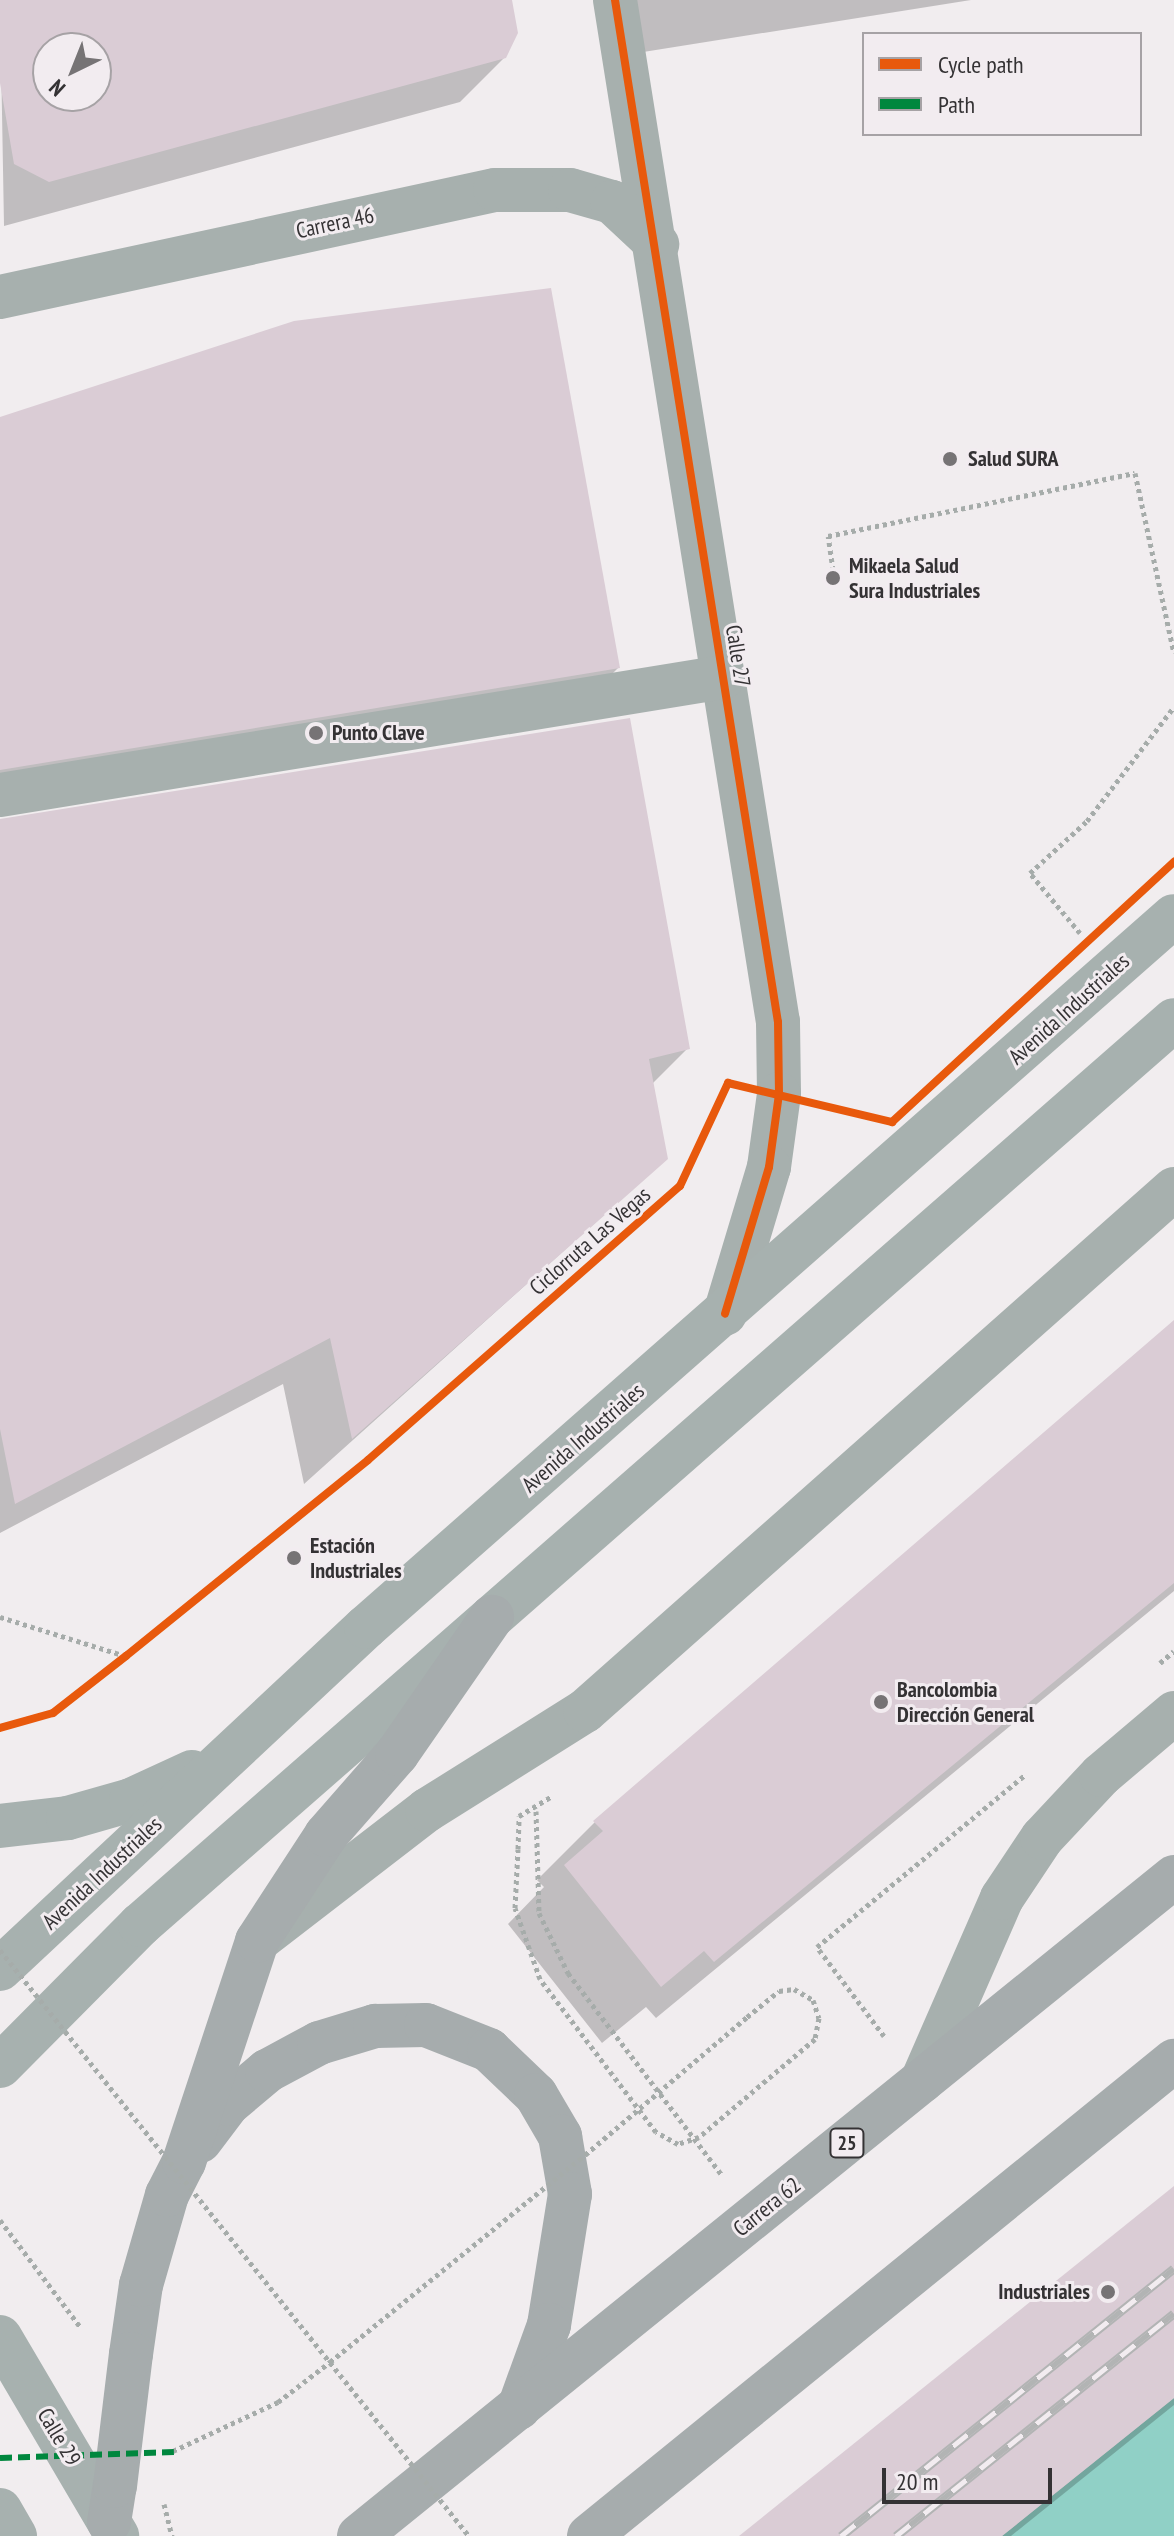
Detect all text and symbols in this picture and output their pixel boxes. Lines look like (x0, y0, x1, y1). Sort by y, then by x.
north arrow (32, 32, 112, 112)
legend (862, 32, 1142, 136)
text: Cycle path (938, 49, 1024, 80)
text: N (43, 74, 71, 102)
text: Path (938, 89, 975, 120)
street label: Carrera 46 (294, 202, 376, 244)
place label: Salud SURA (968, 446, 1059, 472)
marker: Salud SURA (939, 448, 961, 470)
place label: Mikaela Salud Sura Industriales (849, 552, 980, 604)
marker: Mikaela Salud Sura Industriales (824, 569, 842, 587)
street label: Calle 27 (720, 623, 756, 689)
place label: Punto Clave (332, 720, 425, 746)
marker: Punto Clave (307, 724, 325, 742)
street label: Avenida Industriales (1003, 948, 1135, 1070)
street label: Ciclorruta Las Vegas (524, 1181, 656, 1301)
street label: Avenida Industriales (516, 1378, 650, 1498)
place label: Estación Industriales (310, 1532, 402, 1584)
marker: Estación Industriales (285, 1549, 303, 1567)
place label: Bancolombia Dirección General (897, 1676, 1034, 1728)
marker: Bancolombia Dirección General (872, 1693, 890, 1711)
street label: Avenida Industriales (37, 1811, 167, 1935)
road number: 25 (829, 2127, 865, 2159)
street label: Carrera 62 (728, 2172, 806, 2242)
place label: Industriales (998, 2279, 1090, 2305)
marker: Industriales (1097, 2281, 1119, 2303)
street label: Calle 29 (32, 2403, 86, 2471)
scale bar (886, 2452, 1056, 2502)
text: 20 m (896, 2466, 938, 2497)

